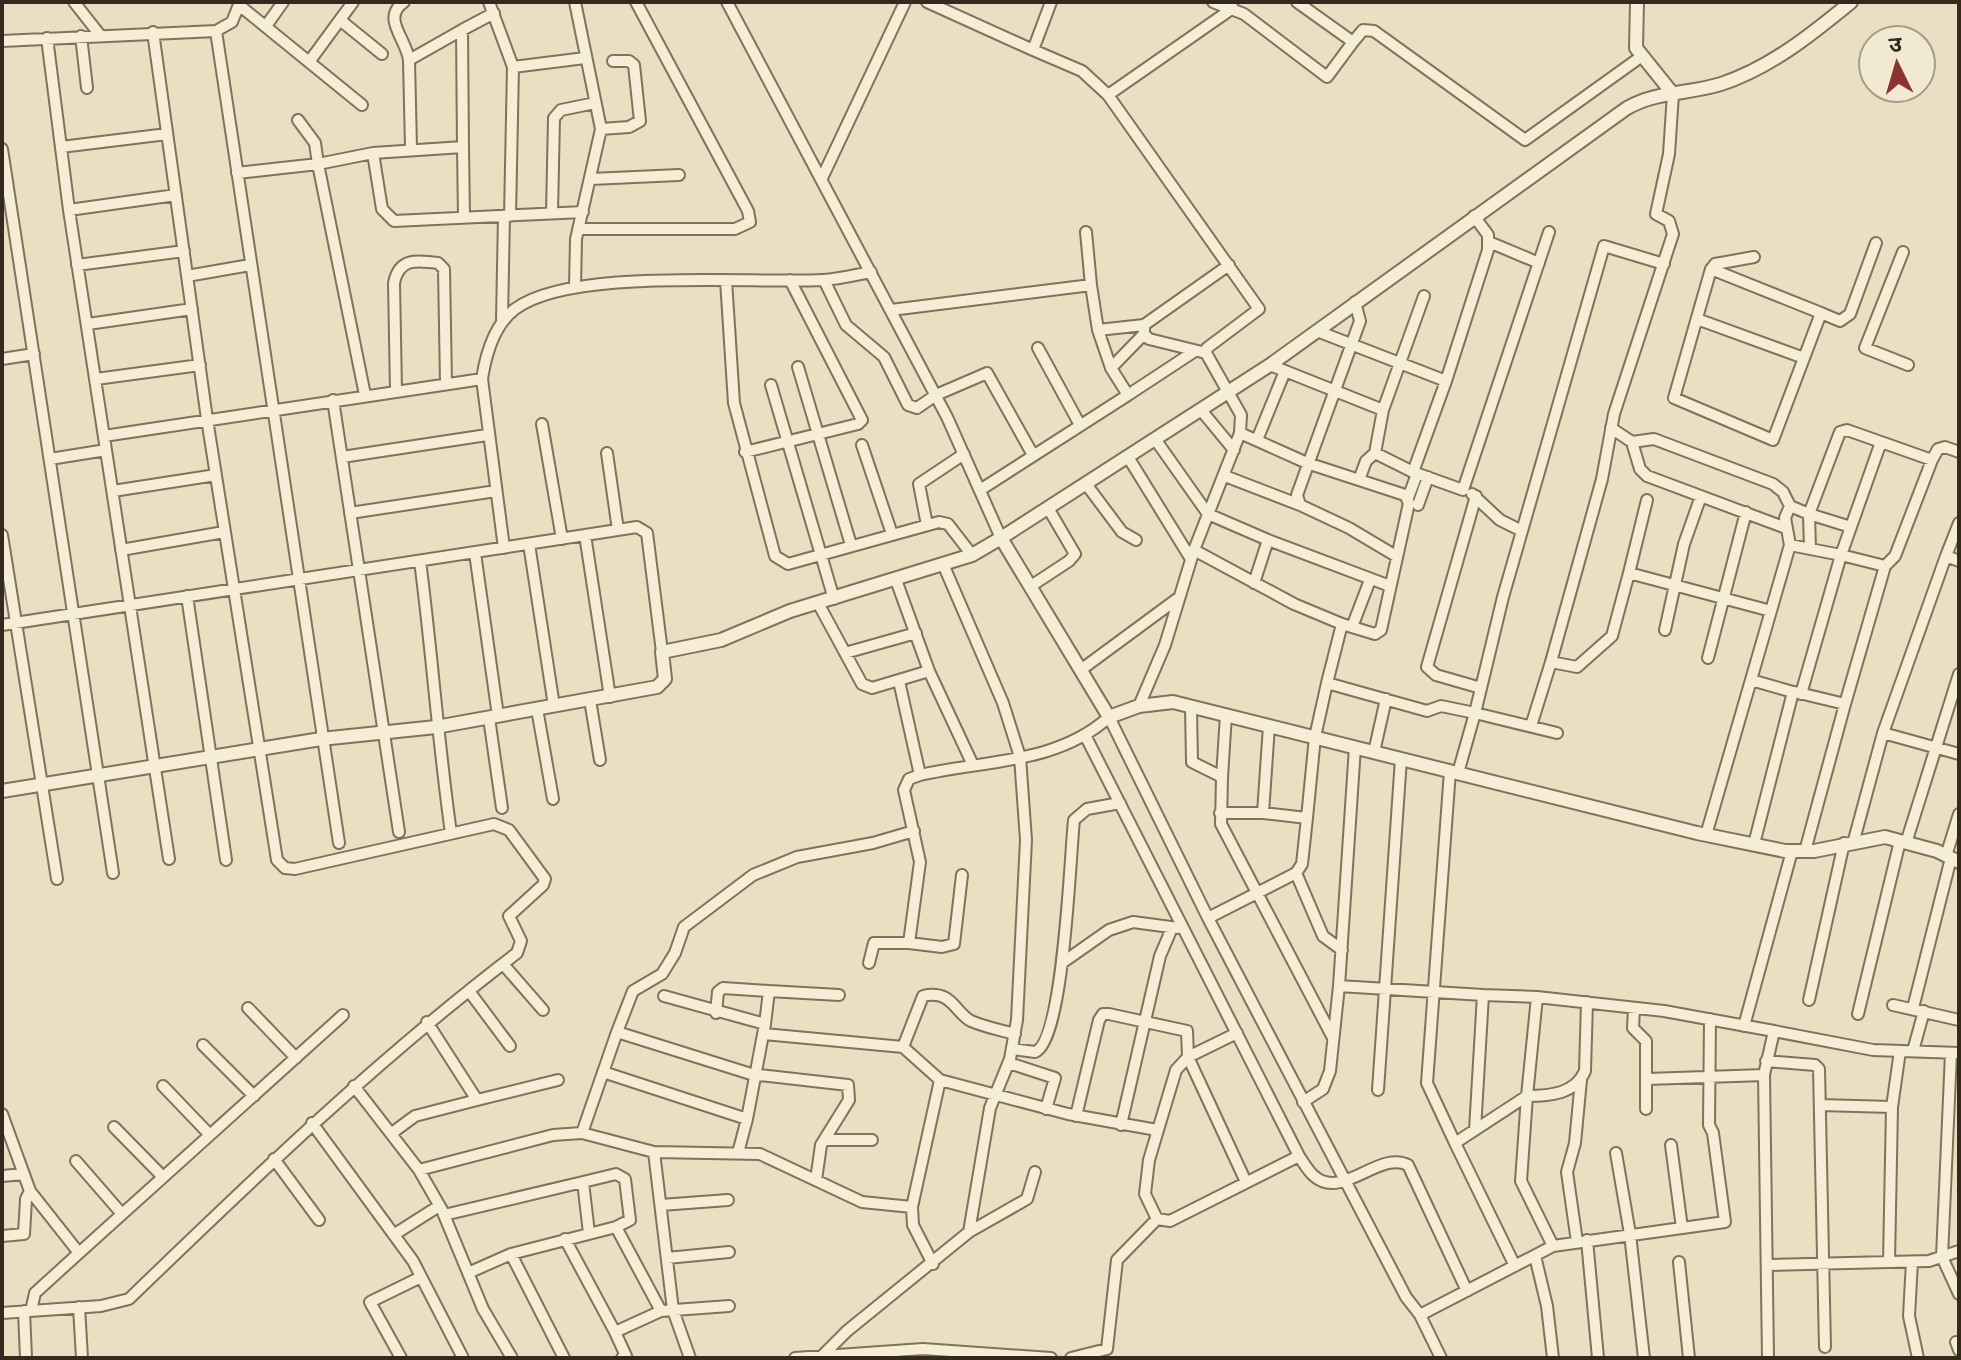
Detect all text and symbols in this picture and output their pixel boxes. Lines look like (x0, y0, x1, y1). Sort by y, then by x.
north arrow (1857, 24, 1937, 104)
text: उ (1888, 28, 1904, 59)

